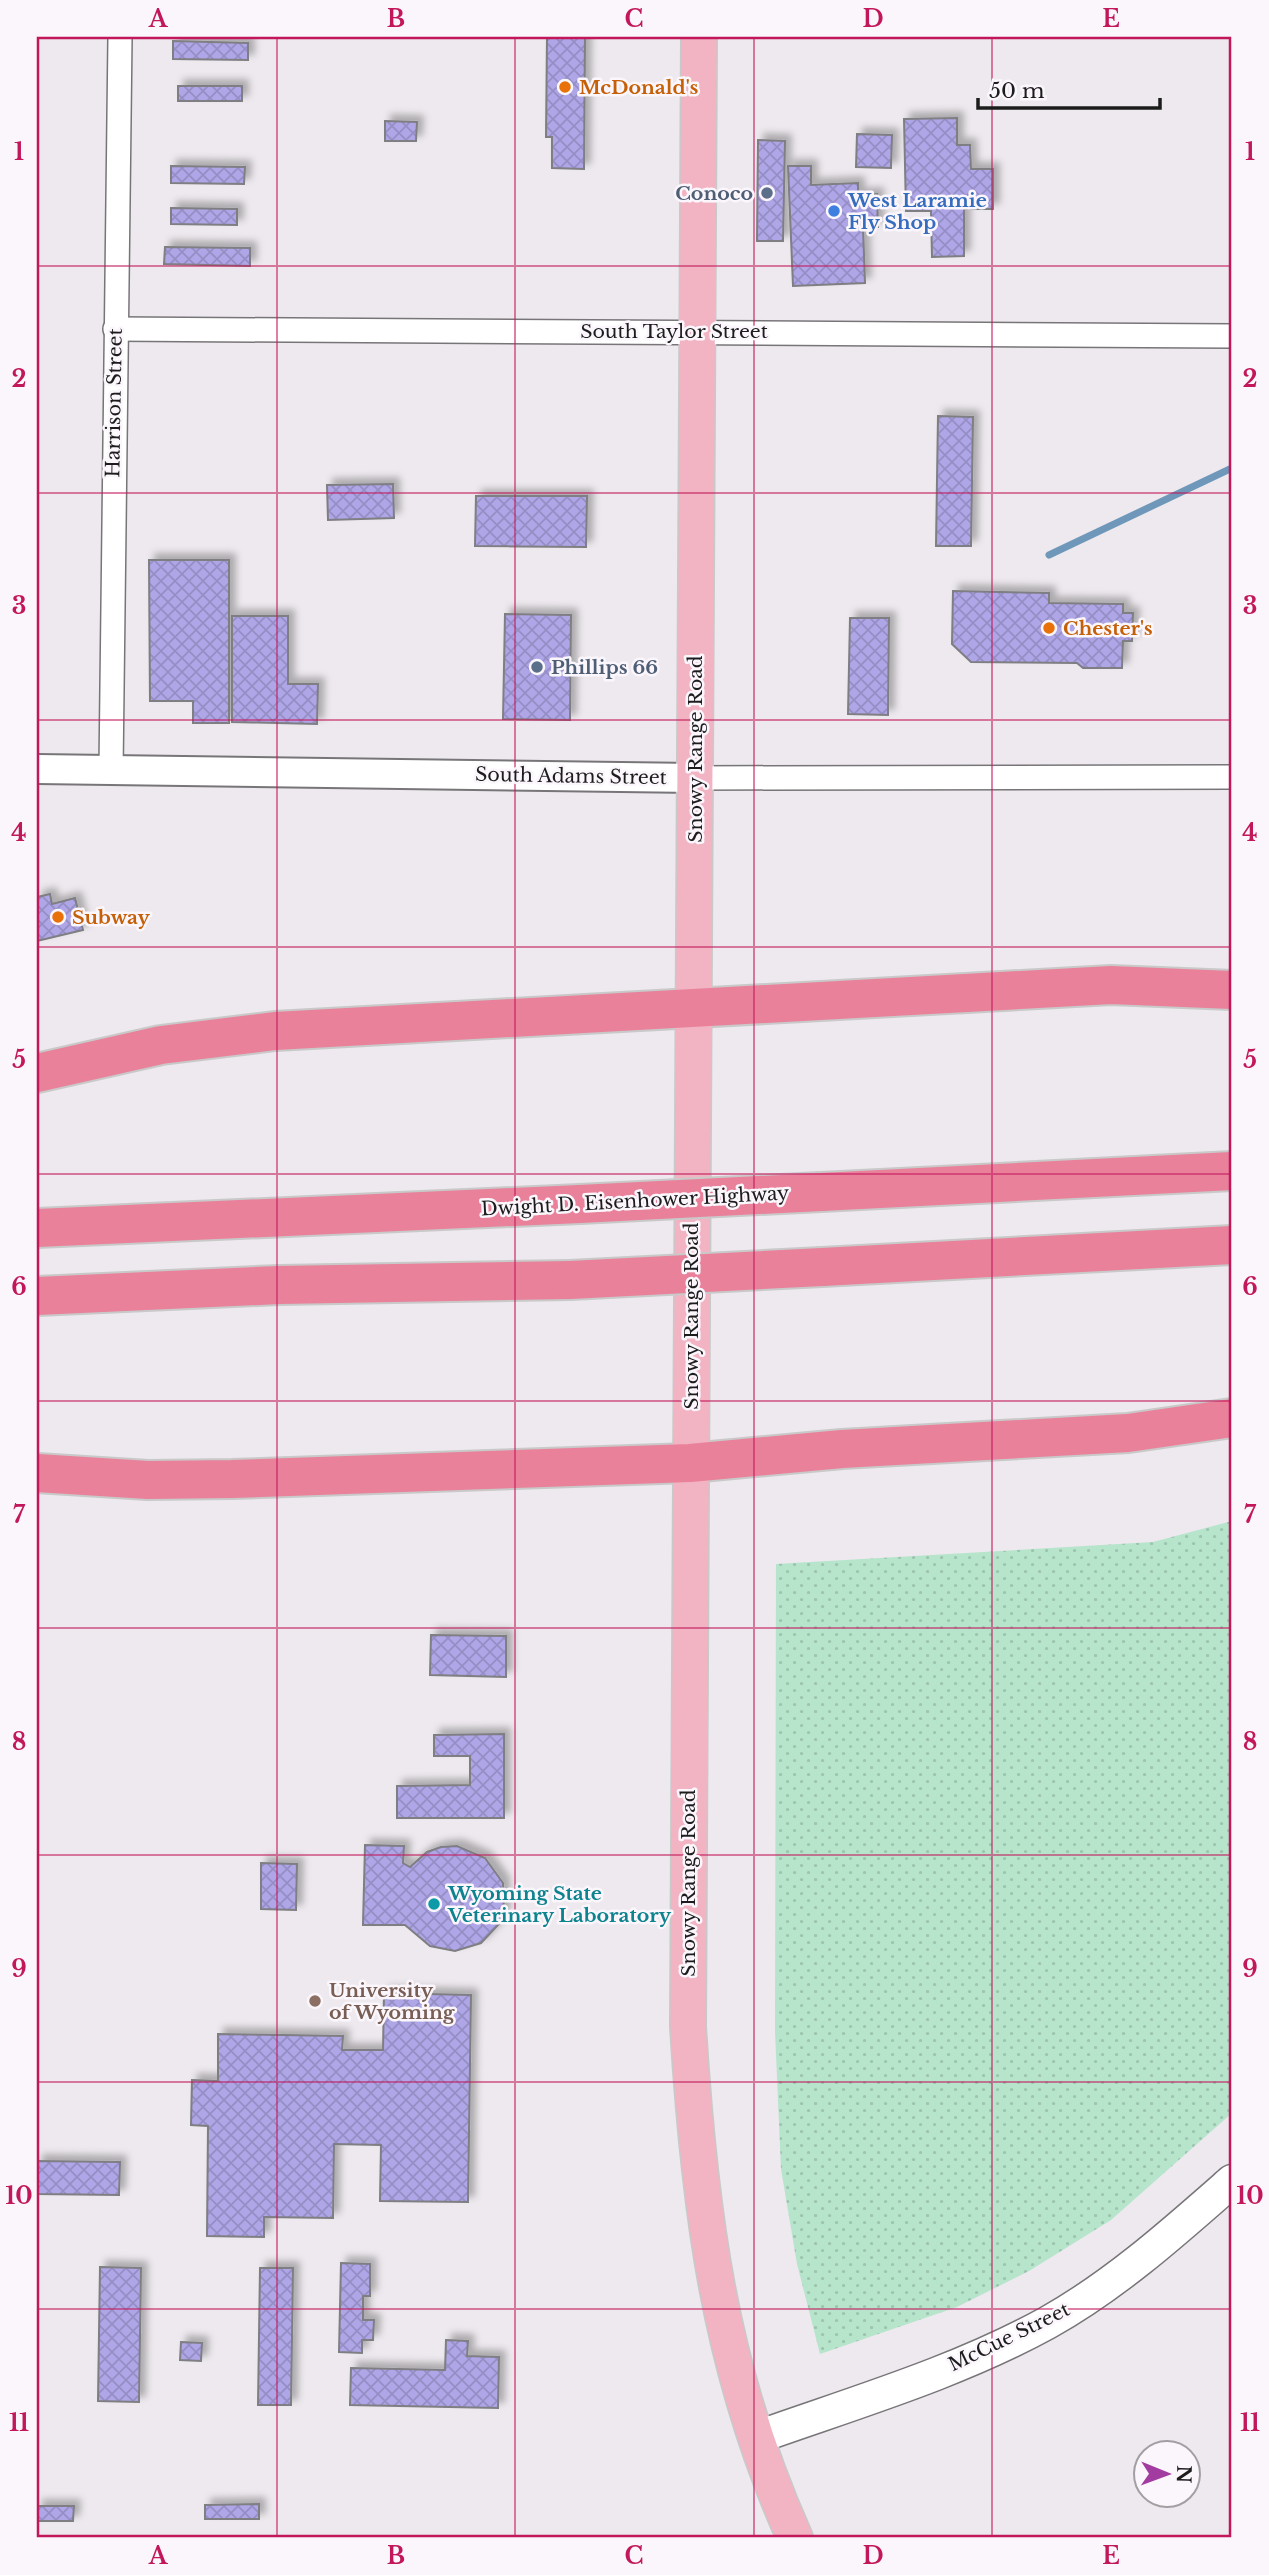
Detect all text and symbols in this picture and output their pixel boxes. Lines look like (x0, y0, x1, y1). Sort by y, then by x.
text: A (148, 5, 169, 33)
text: B (387, 5, 405, 33)
text: C (625, 5, 643, 33)
text: D (862, 5, 884, 33)
text: E (1102, 5, 1120, 33)
scale bar (978, 66, 1160, 110)
place label: McDonald's (579, 76, 699, 99)
text: 50 m (989, 78, 1045, 104)
marker: McDonald's (557, 79, 573, 95)
text: 1 (14, 138, 24, 166)
text: 1 (1245, 138, 1255, 166)
place label: Conoco (675, 182, 753, 205)
marker: Conoco (759, 185, 775, 201)
place label: West Laramie Fly Shop (847, 189, 987, 234)
marker: West Laramie Fly Shop (826, 203, 842, 219)
street label: South Taylor Street (580, 320, 769, 343)
street label: Harrison Street (101, 327, 127, 478)
text: 2 (12, 365, 26, 393)
text: 2 (1243, 365, 1257, 393)
text: 3 (12, 592, 26, 620)
text: 3 (1243, 592, 1257, 620)
place label: Chester's (1063, 617, 1153, 640)
marker: Chester's (1041, 620, 1057, 636)
street label: Snowy Range Road (684, 655, 707, 843)
place label: Phillips 66 (551, 656, 658, 679)
marker: Phillips 66 (529, 659, 545, 675)
street label: South Adams Street (475, 763, 668, 789)
text: 4 (11, 819, 27, 847)
text: 4 (1242, 819, 1258, 847)
place label: Subway (72, 906, 151, 929)
marker: Subway (50, 909, 66, 925)
text: 5 (12, 1046, 26, 1074)
text: 5 (1243, 1046, 1257, 1074)
street label: Dwight D. Eisenhower Highway (480, 1181, 790, 1221)
street label: Snowy Range Road (680, 1222, 703, 1410)
text: 6 (11, 1273, 27, 1301)
text: 6 (1242, 1273, 1258, 1301)
text: 7 (13, 1501, 26, 1529)
text: 7 (1244, 1501, 1257, 1529)
text: 8 (12, 1728, 26, 1756)
text: 8 (1243, 1728, 1257, 1756)
street label: Snowy Range Road (677, 1789, 700, 1977)
place label: Wyoming State Veterinary Laboratory (447, 1882, 672, 1927)
marker: Wyoming State Veterinary Laboratory (426, 1896, 442, 1912)
text: 9 (11, 1955, 27, 1983)
text: 9 (1242, 1955, 1258, 1983)
place label: University of Wyoming (329, 1979, 456, 2024)
marker: University of Wyoming (307, 1993, 323, 2009)
text: 10 (5, 2182, 33, 2210)
text: 10 (1236, 2182, 1264, 2210)
street label: McCue Street (945, 2297, 1074, 2376)
text: 11 (9, 2409, 29, 2437)
text: 11 (1240, 2409, 1260, 2437)
north arrow (1132, 2438, 1202, 2508)
text: N (1172, 2465, 1195, 2484)
text: A (148, 2542, 169, 2570)
text: B (387, 2542, 405, 2570)
text: C (625, 2542, 643, 2570)
text: D (862, 2542, 884, 2570)
text: E (1102, 2542, 1120, 2570)

